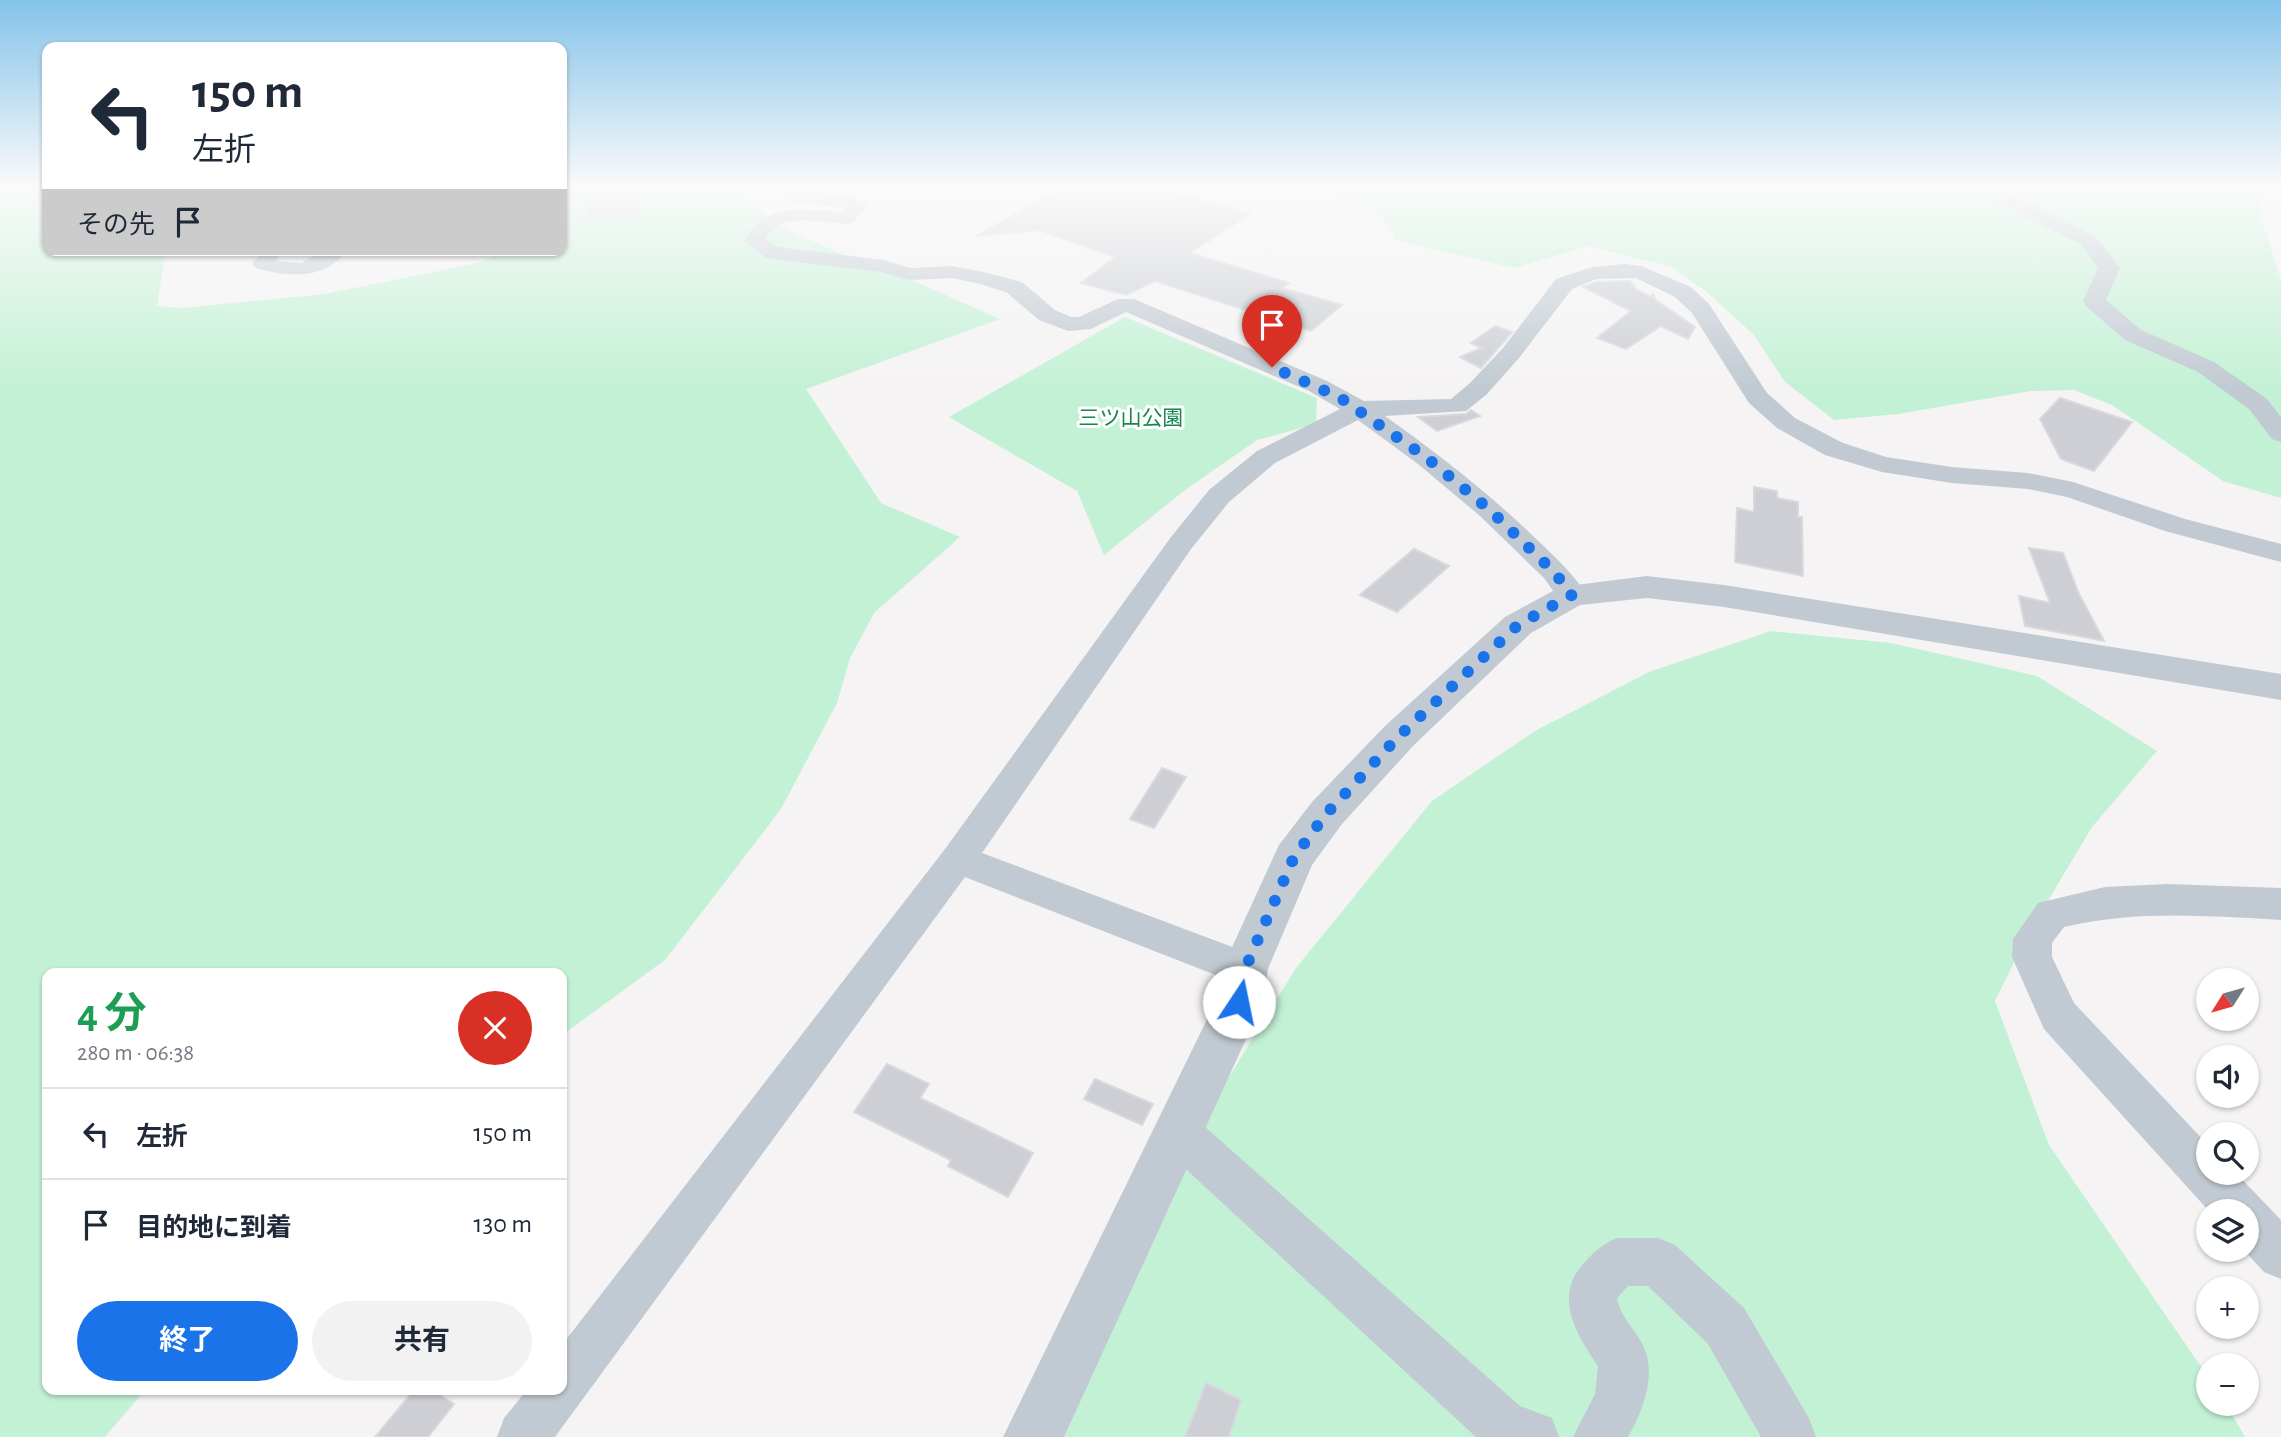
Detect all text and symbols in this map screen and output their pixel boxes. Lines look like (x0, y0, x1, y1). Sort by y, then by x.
text: 150 m (192, 68, 303, 117)
icon: left (77, 70, 168, 161)
text: 左折 (192, 134, 256, 166)
icon: arrive (169, 203, 207, 241)
text: その先 (77, 212, 155, 238)
pin (1242, 295, 1302, 367)
icon: arrive (1253, 306, 1291, 344)
park label: 三ツ山公園 (1079, 407, 1184, 429)
position arrow (1202, 965, 1276, 1039)
north arrow (2196, 968, 2259, 1031)
map controls (2196, 968, 2259, 1416)
button: close (458, 991, 532, 1065)
text: 4 分 (77, 993, 146, 1035)
text: 280 m · 06:38 (77, 1042, 194, 1065)
button: sound (2196, 1045, 2259, 1108)
icon: left (77, 1115, 115, 1153)
text: 150 m (473, 1120, 532, 1146)
button: search (2196, 1122, 2259, 1185)
text: 左折 (136, 1124, 188, 1150)
button: layers (2196, 1199, 2259, 1262)
icon: arrive (77, 1206, 115, 1244)
text: 130 m (474, 1211, 532, 1237)
text: 目的地に到着 (136, 1215, 292, 1241)
button: + (2196, 1276, 2259, 1339)
button: 終了 (77, 1301, 298, 1381)
button: 共有 (312, 1301, 532, 1381)
button: − (2196, 1353, 2259, 1416)

